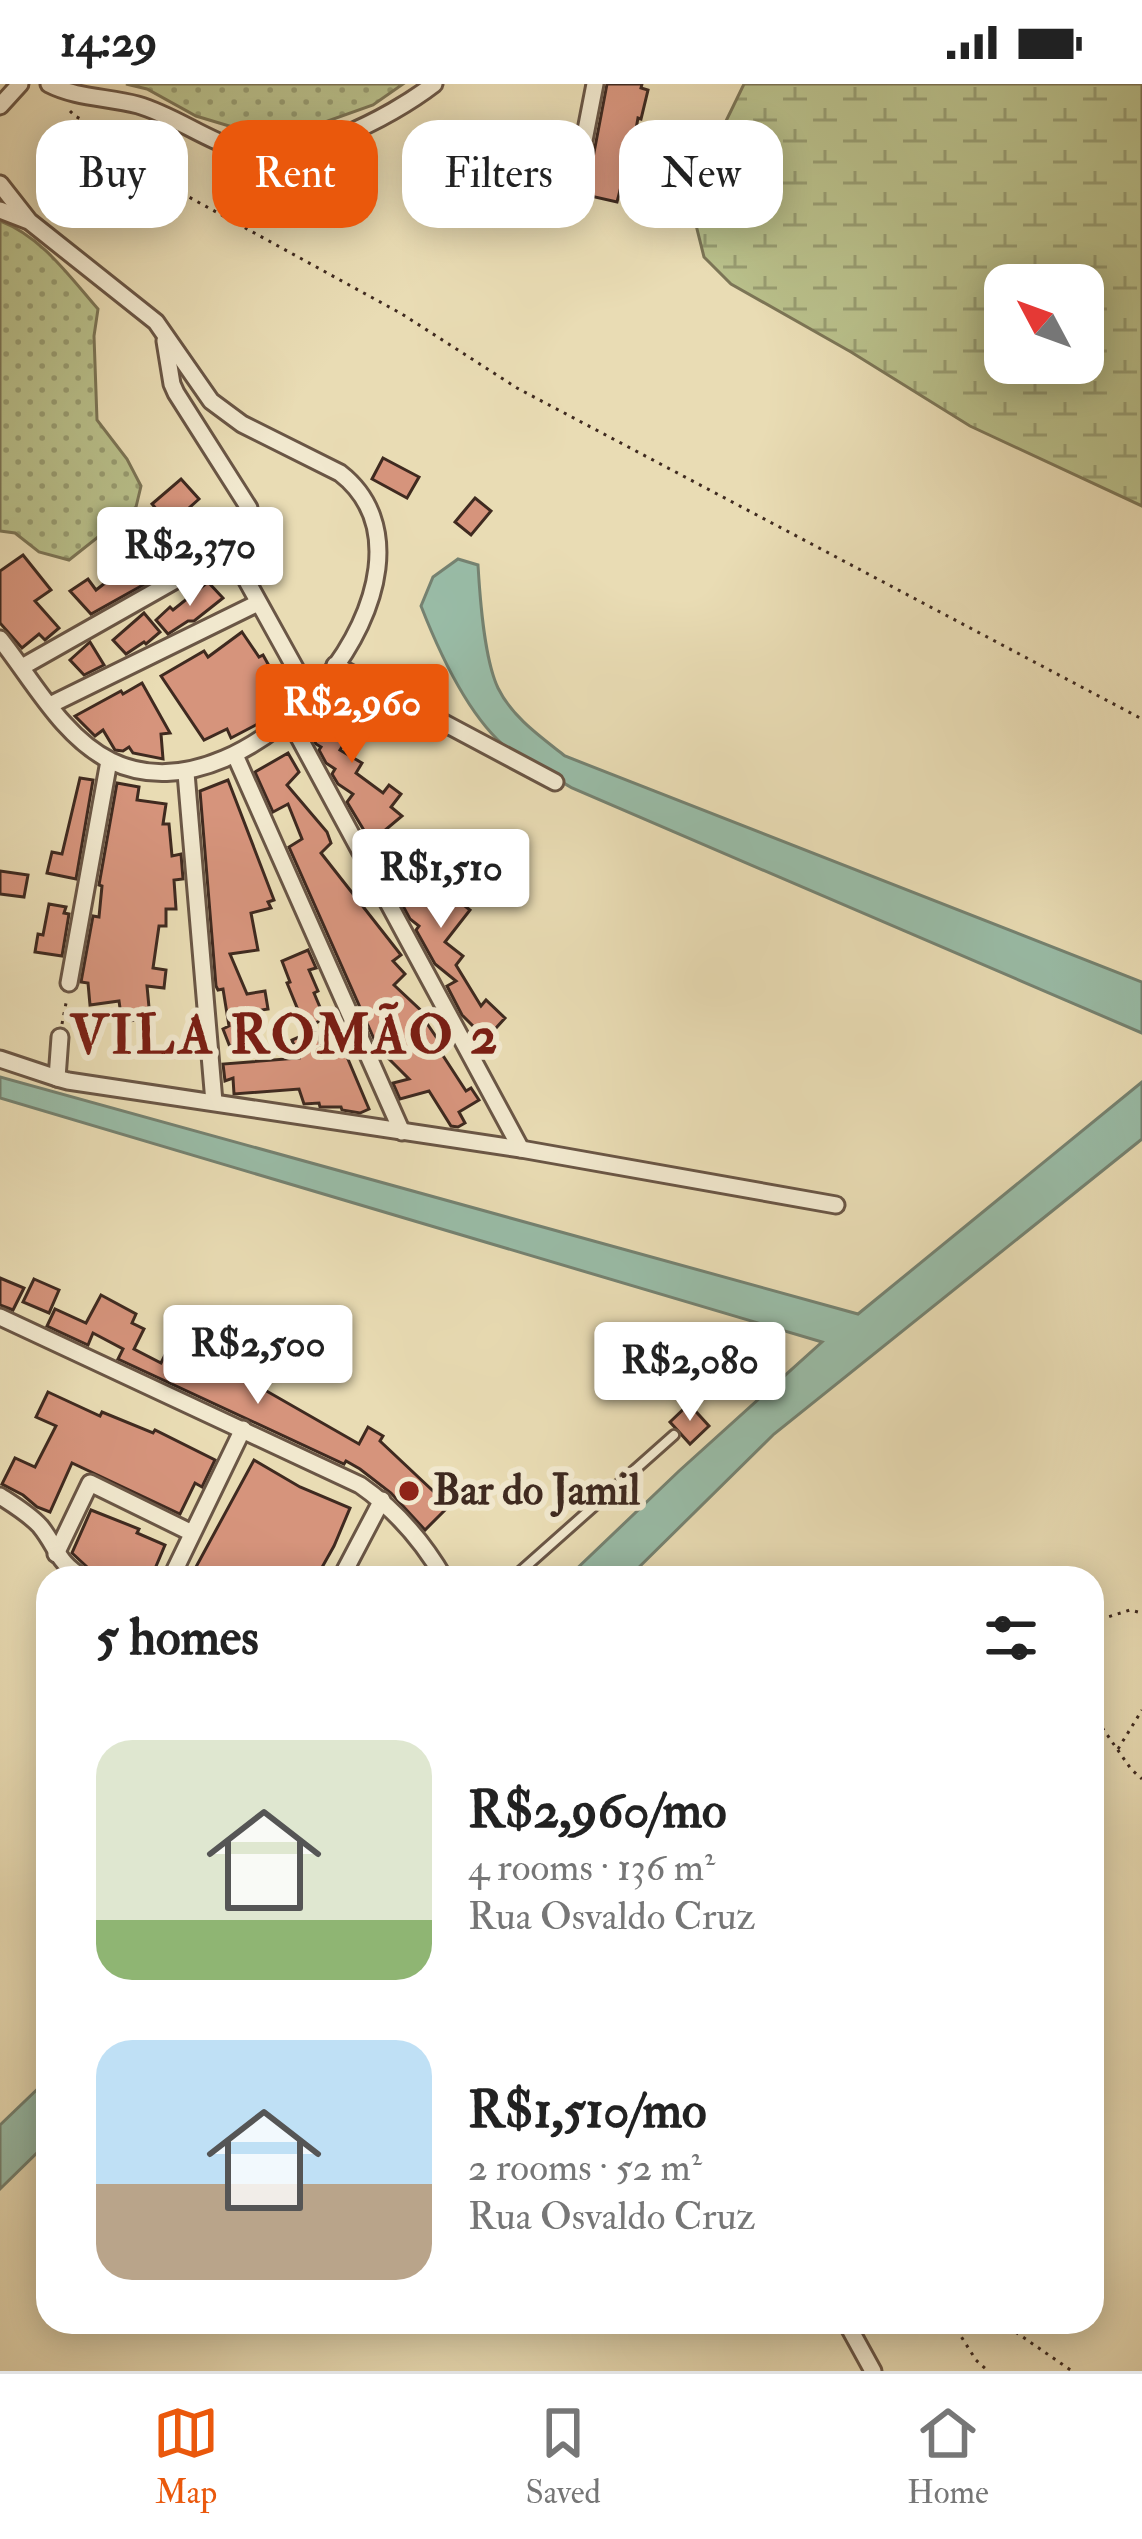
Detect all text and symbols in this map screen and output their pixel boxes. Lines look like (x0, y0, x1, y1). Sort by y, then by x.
text: 14:29 (60, 14, 157, 70)
chip: Buy (36, 120, 188, 228)
chip: Rent (212, 120, 378, 228)
chip: Filters (402, 120, 595, 228)
chip: New (619, 120, 783, 228)
north arrow (984, 264, 1104, 384)
map controls (984, 264, 1104, 384)
pin: R$2,370 (79, 507, 301, 609)
text: R$2,370 (124, 521, 256, 570)
pin: R$2,960 (241, 664, 463, 766)
text: R$2,960 (283, 678, 421, 727)
pin: R$1,510 (330, 829, 552, 931)
text: R$1,510 (379, 843, 503, 892)
district label: VILA ROMÃO 2 (70, 1001, 500, 1070)
pin: R$2,500 (147, 1305, 369, 1407)
text: R$2,500 (190, 1319, 326, 1368)
pin: R$2,080 (579, 1322, 801, 1424)
text: R$2,080 (621, 1336, 759, 1385)
place label: Bar do Jamil (433, 1465, 640, 1517)
marker: Bar do Jamil (396, 1478, 422, 1504)
icon: filters (978, 1605, 1044, 1671)
text: 5 homes (96, 1606, 259, 1670)
text: R$2,960/mo (468, 1779, 727, 1843)
icon: home (192, 1788, 336, 1932)
text: 4 rooms · 136 m² (468, 1843, 715, 1892)
text: Rua Osvaldo Cruz (468, 1892, 756, 1941)
text: R$1,510/mo (468, 2079, 707, 2143)
icon: home (192, 2088, 336, 2232)
text: 2 rooms · 52 m² (468, 2143, 702, 2192)
text: Rua Osvaldo Cruz (468, 2192, 756, 2241)
tab: Map (153, 2400, 219, 2513)
tab: Saved (525, 2400, 601, 2513)
tab: Home (907, 2400, 989, 2513)

